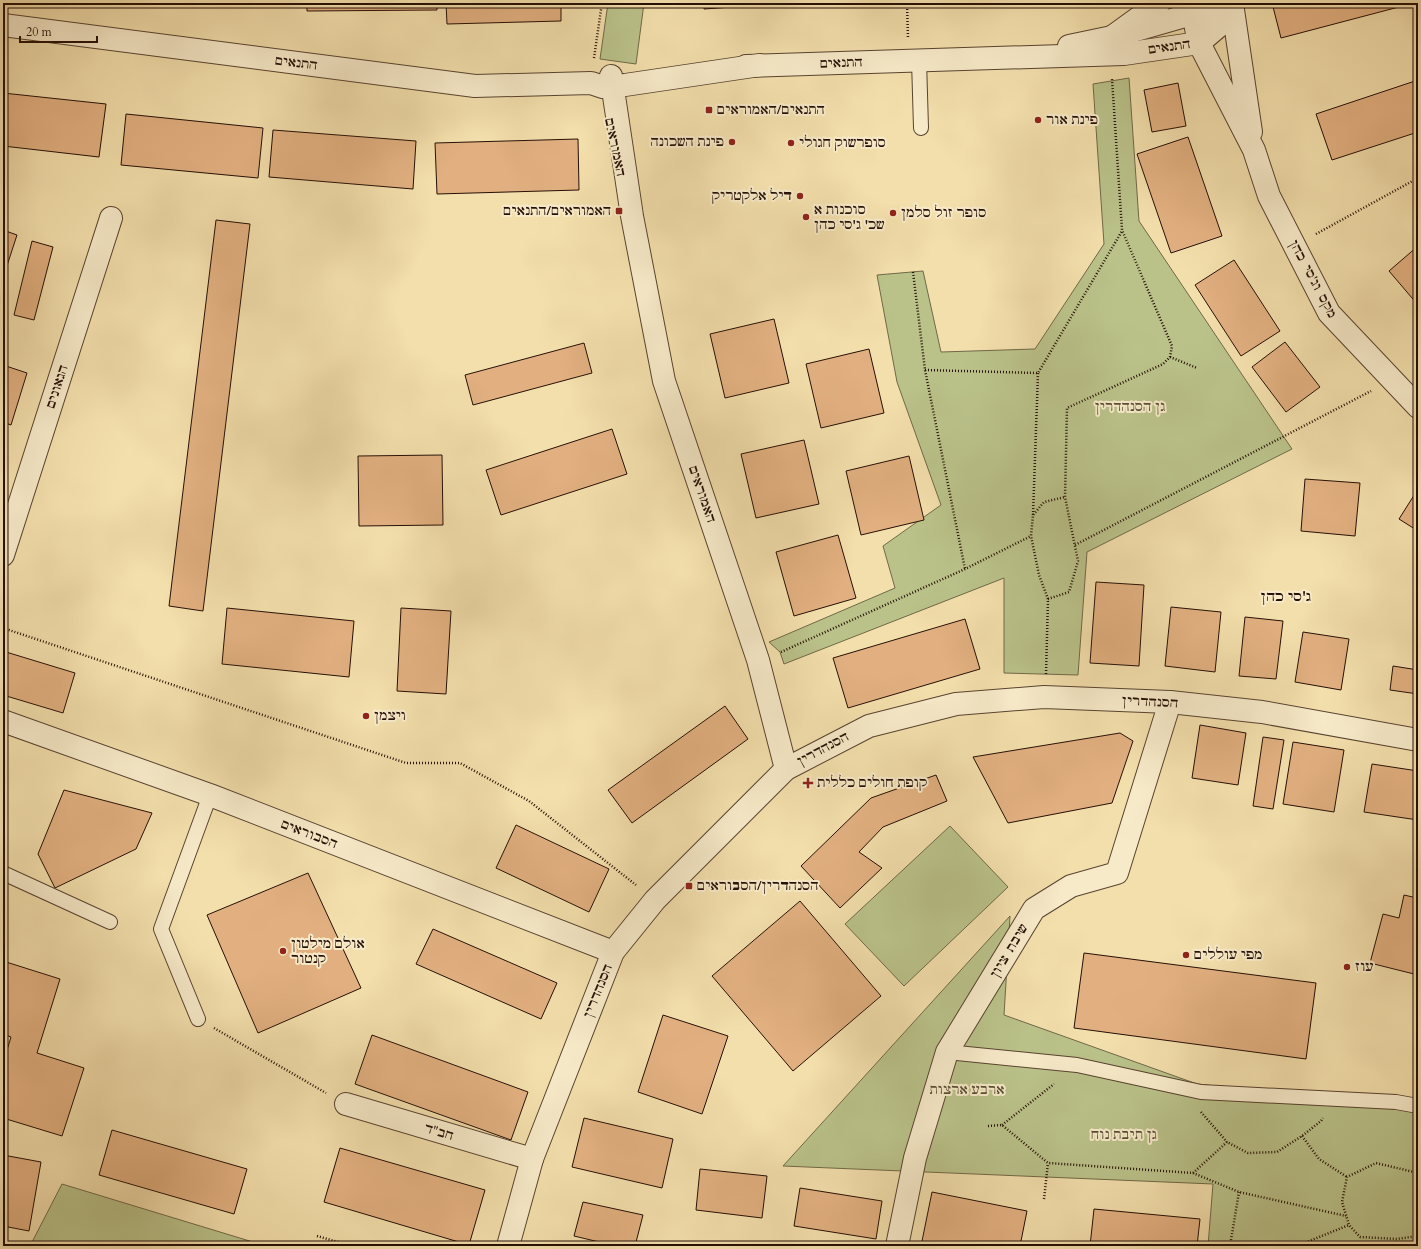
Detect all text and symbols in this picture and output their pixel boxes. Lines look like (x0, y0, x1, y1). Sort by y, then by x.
scale bar (20, 18, 97, 44)
text: 20 m (26, 24, 53, 40)
street label: התנאים (1146, 35, 1192, 59)
street label: התנאים (273, 51, 319, 75)
street label: התנאים (819, 53, 863, 73)
place label: התנאים/האמוראים (717, 101, 825, 119)
marker: התנאים/האמוראים (704, 105, 714, 115)
place label: פינת אור (1046, 111, 1098, 129)
marker: פינת אור (1033, 115, 1043, 125)
street label: האמוראים (600, 116, 630, 178)
place label: פינת השכונה (651, 133, 724, 151)
place label: סופרשוק חגולי (799, 134, 886, 152)
marker: פינת השכונה (727, 137, 737, 147)
marker: סופרשוק חגולי (786, 138, 796, 148)
place label: דיל אלקטריק (712, 187, 792, 205)
marker: דיל אלקטריק (795, 191, 805, 201)
place label: סוכנות א שכ' ג'סי כהן (814, 201, 885, 234)
place label: האמוראים/התנאים (503, 202, 611, 220)
place label: סופר זול סלמן (901, 204, 986, 222)
marker: האמוראים/התנאים (614, 206, 624, 216)
marker: סופר זול סלמן (888, 208, 898, 218)
marker: סוכנות א שכ' ג'סי כהן (801, 212, 811, 222)
street label: מקס וג'סי כהן (1285, 237, 1341, 321)
street label: הגאונים (41, 363, 73, 411)
park label: גן הסנהדרין (1095, 398, 1165, 416)
street label: האמוראים (684, 463, 720, 525)
district label: ג'סי כהן (1261, 587, 1311, 606)
street label: הסנהדרין (1121, 692, 1179, 712)
place label: ויצמן (374, 707, 406, 725)
marker: ויצמן (361, 711, 371, 721)
street label: הסנהדרין (794, 728, 852, 770)
place label: קופת חולים כללית (817, 774, 927, 792)
marker: קופת חולים כללית (802, 777, 814, 789)
street label: הסבוראים (278, 815, 340, 853)
place label: הסנהדרין/הסבוראים (697, 877, 819, 895)
marker: הסנהדרין/הסבוראים (684, 881, 694, 891)
street label: שיבת ציון (986, 921, 1032, 981)
place label: אולם מילטון קנטור (291, 935, 365, 968)
marker: אולם מילטון קנטור (278, 946, 288, 956)
place label: מפי עוללים (1194, 946, 1263, 964)
marker: מפי עוללים (1181, 950, 1191, 960)
place label: עוז (1355, 958, 1374, 976)
street label: הסנהדרין (579, 961, 617, 1021)
marker: עוז (1342, 962, 1352, 972)
park label: ארבע ארצות (930, 1081, 1004, 1099)
street label: חב"ד (422, 1119, 456, 1145)
park label: גן תיבת נוח (1091, 1126, 1157, 1144)

